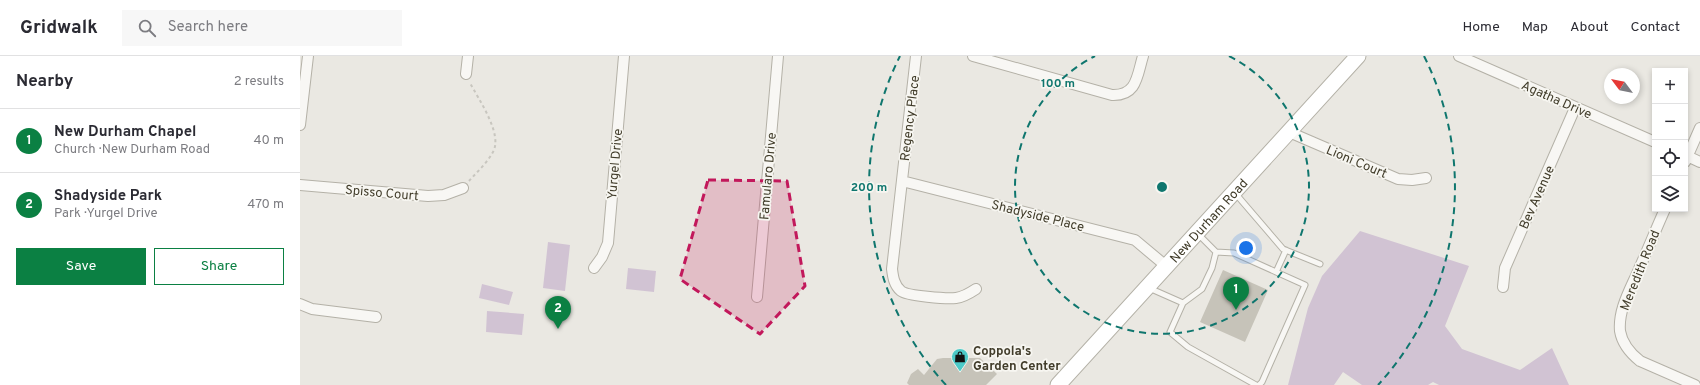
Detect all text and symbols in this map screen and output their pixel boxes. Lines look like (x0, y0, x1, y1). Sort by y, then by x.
search box (122, 10, 402, 46)
text: Gridwalk (20, 16, 98, 40)
icon: search (136, 17, 158, 39)
text: Search here (168, 18, 248, 37)
text: Home (1463, 19, 1500, 36)
text: Map (1522, 19, 1548, 36)
text: About (1570, 19, 1609, 36)
text: Contact (1631, 19, 1680, 36)
north arrow (1604, 68, 1640, 104)
map controls (1652, 68, 1688, 212)
button: + (1652, 68, 1688, 104)
text: Nearby (16, 71, 73, 93)
text: 2 results (234, 74, 284, 90)
street label: Regency Place (898, 74, 924, 162)
text: 100 m (1041, 76, 1075, 92)
street label: Agatha Drive (1518, 78, 1594, 123)
button: − (1652, 104, 1688, 140)
text: New Durham Chapel (54, 123, 196, 142)
street label: Yurgel Drive (605, 128, 627, 200)
street label: Famularo Drive (757, 132, 781, 221)
text: 1 (26, 133, 32, 149)
text: 40 m (254, 133, 284, 149)
button: locate (1652, 140, 1688, 176)
text: Church · New Durham Road (54, 142, 210, 158)
street label: Lioni Court (1323, 143, 1389, 183)
street label: Bev Avenue (1517, 163, 1559, 232)
street label: New Durham Road (1167, 176, 1252, 267)
button: layers (1652, 176, 1688, 212)
text: 200 m (851, 180, 887, 196)
centre of rings (1155, 180, 1169, 194)
street label: Spisso Court (344, 183, 420, 205)
text: Shadyside Park (54, 187, 162, 206)
text: 2 (25, 197, 33, 213)
text: 470 m (247, 197, 284, 213)
street label: Shadyside Place (989, 198, 1086, 236)
text: Park · Yurgel Drive (54, 206, 158, 222)
street label: Meredith Road (1617, 228, 1664, 313)
your location (1236, 238, 1256, 258)
button: Save (16, 248, 146, 285)
button: Share (154, 248, 284, 285)
pin: 1 (1223, 277, 1249, 310)
pin: 2 (545, 296, 571, 329)
place label: Coppola's Garden Center (973, 344, 1061, 375)
shop icon: Coppola's Garden Center (950, 347, 970, 372)

